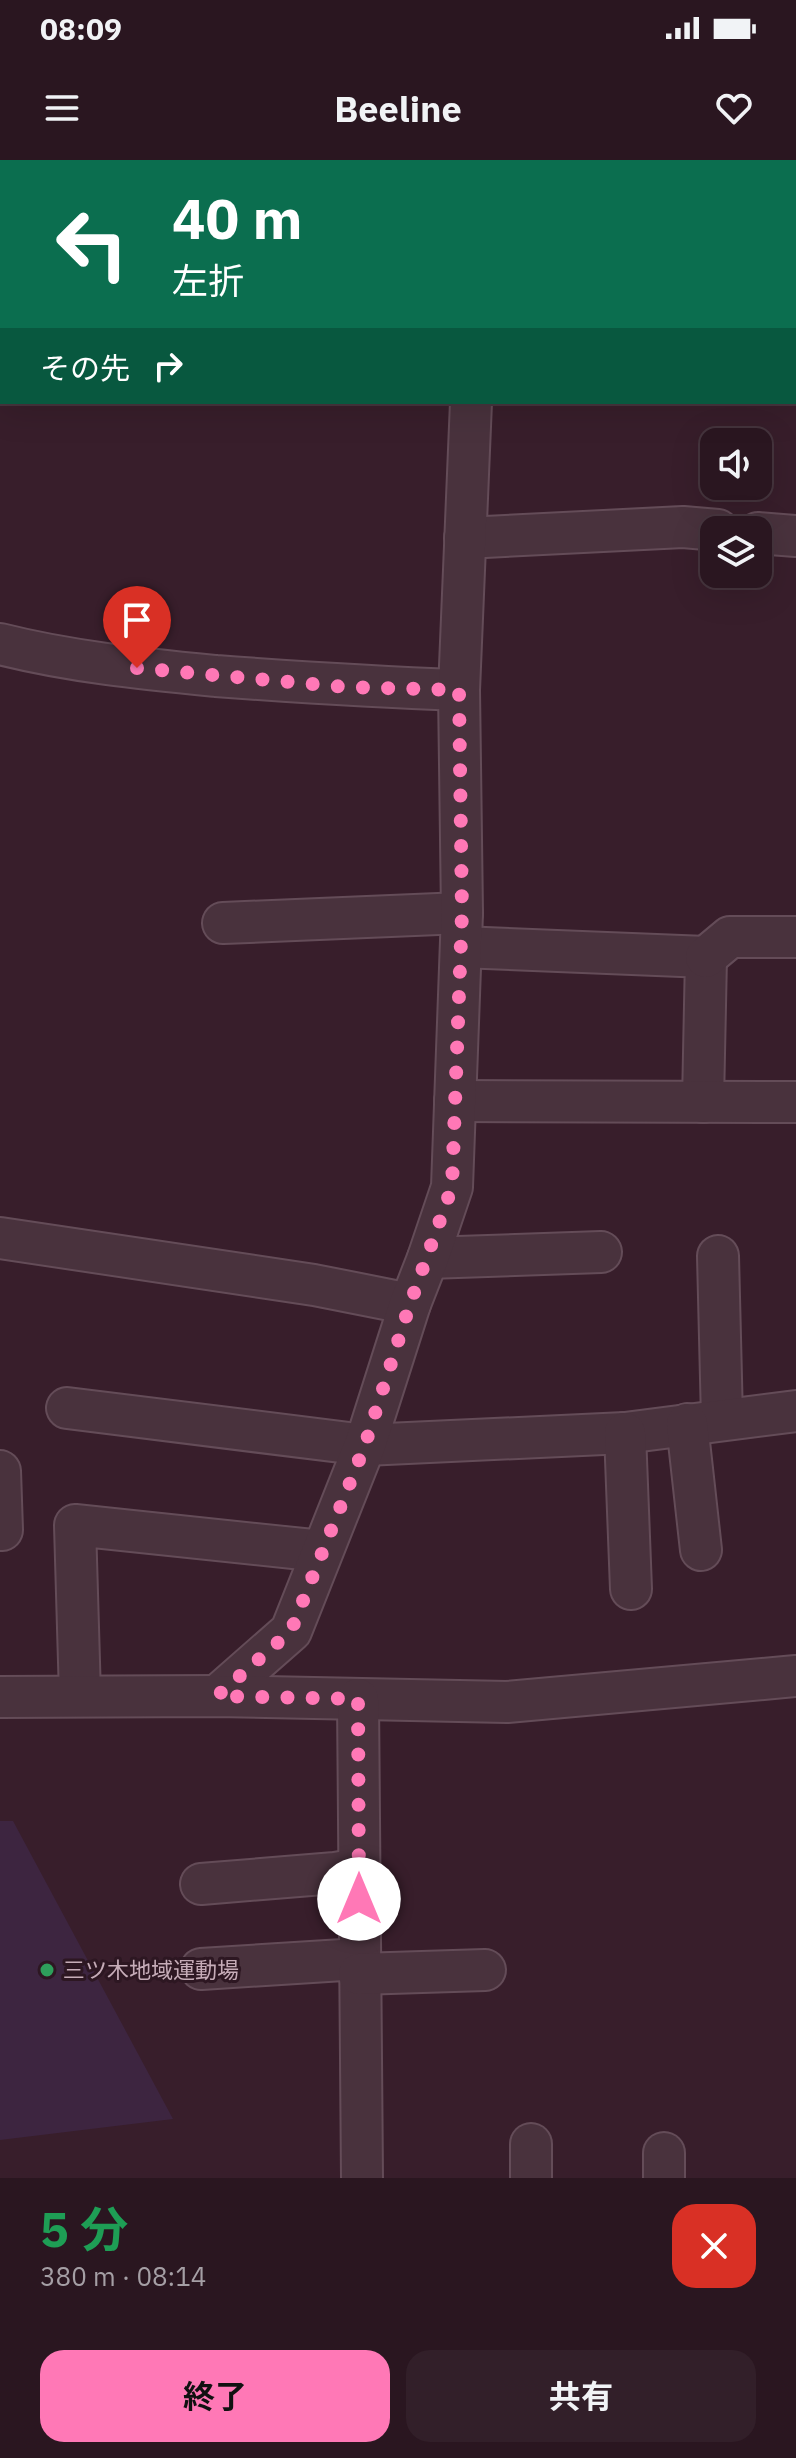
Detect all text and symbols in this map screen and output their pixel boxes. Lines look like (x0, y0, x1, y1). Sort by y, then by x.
text: 08:09 (40, 9, 122, 48)
text: Beeline (334, 85, 462, 132)
icon: menu (40, 86, 84, 130)
icon: heart (712, 86, 756, 130)
text: 40 m (172, 182, 302, 254)
icon: left (40, 192, 144, 296)
text: 左折 (172, 257, 244, 304)
icon: right (146, 344, 190, 388)
text: その先 (40, 348, 130, 387)
map controls (700, 428, 772, 588)
button: sound (700, 428, 772, 500)
button: layers (700, 516, 772, 588)
pin (103, 586, 171, 668)
icon: arrive (115, 598, 159, 642)
position arrow (317, 1857, 401, 1941)
place label: 三ツ木地域運動場 (63, 1955, 239, 1984)
marker: 三ツ木地域運動場 (38, 1961, 56, 1979)
text: 5 分 (40, 2198, 128, 2260)
button: close (672, 2204, 756, 2288)
text: 380 m · 08:14 (40, 2259, 206, 2293)
button: 終了 (40, 2350, 390, 2442)
button: 共有 (406, 2350, 756, 2442)

